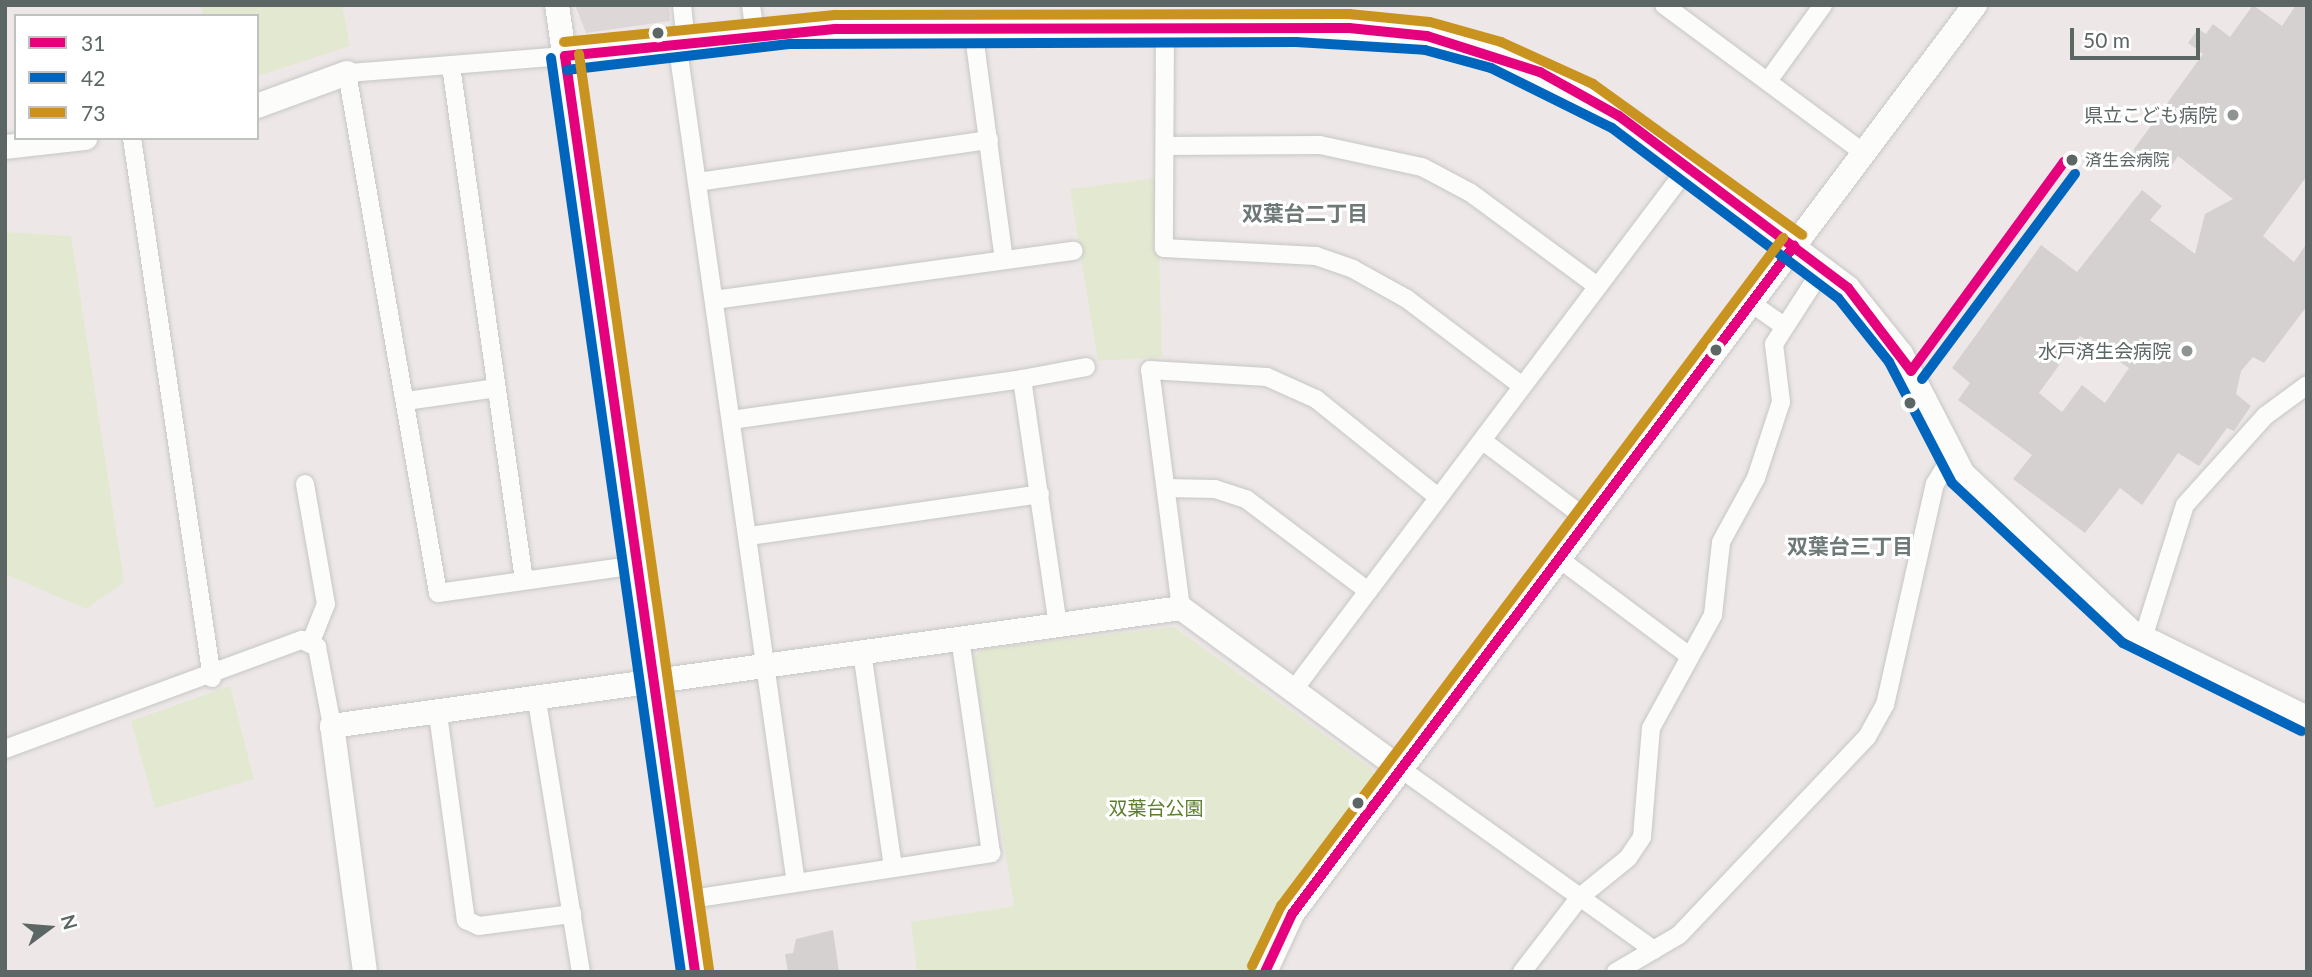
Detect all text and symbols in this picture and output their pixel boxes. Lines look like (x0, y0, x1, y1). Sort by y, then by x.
legend (14, 14, 259, 140)
scale bar (2074, 14, 2204, 58)
unlabelled marker (651, 26, 665, 40)
text: 50 m (2083, 27, 2130, 52)
text: 31 (81, 30, 105, 55)
text: 42 (81, 65, 105, 90)
text: 73 (81, 100, 105, 125)
place label: 県立こども病院 (2084, 104, 2217, 126)
marker: 県立こども病院 (2223, 105, 2243, 125)
place label: 済生会病院 (2085, 150, 2170, 170)
marker: 済生会病院 (2065, 153, 2079, 167)
district label: 双葉台二丁目 (1242, 200, 1368, 226)
place label: 水戸済生会病院 (2038, 340, 2171, 362)
marker: 水戸済生会病院 (2177, 341, 2197, 361)
unlabelled marker (1709, 343, 1723, 357)
unlabelled marker (1903, 396, 1917, 410)
district label: 双葉台三丁目 (1787, 533, 1913, 559)
unlabelled marker (1351, 796, 1365, 810)
park label: 双葉台公園 (1109, 797, 1203, 819)
north arrow (14, 893, 84, 963)
text: N (57, 912, 83, 932)

